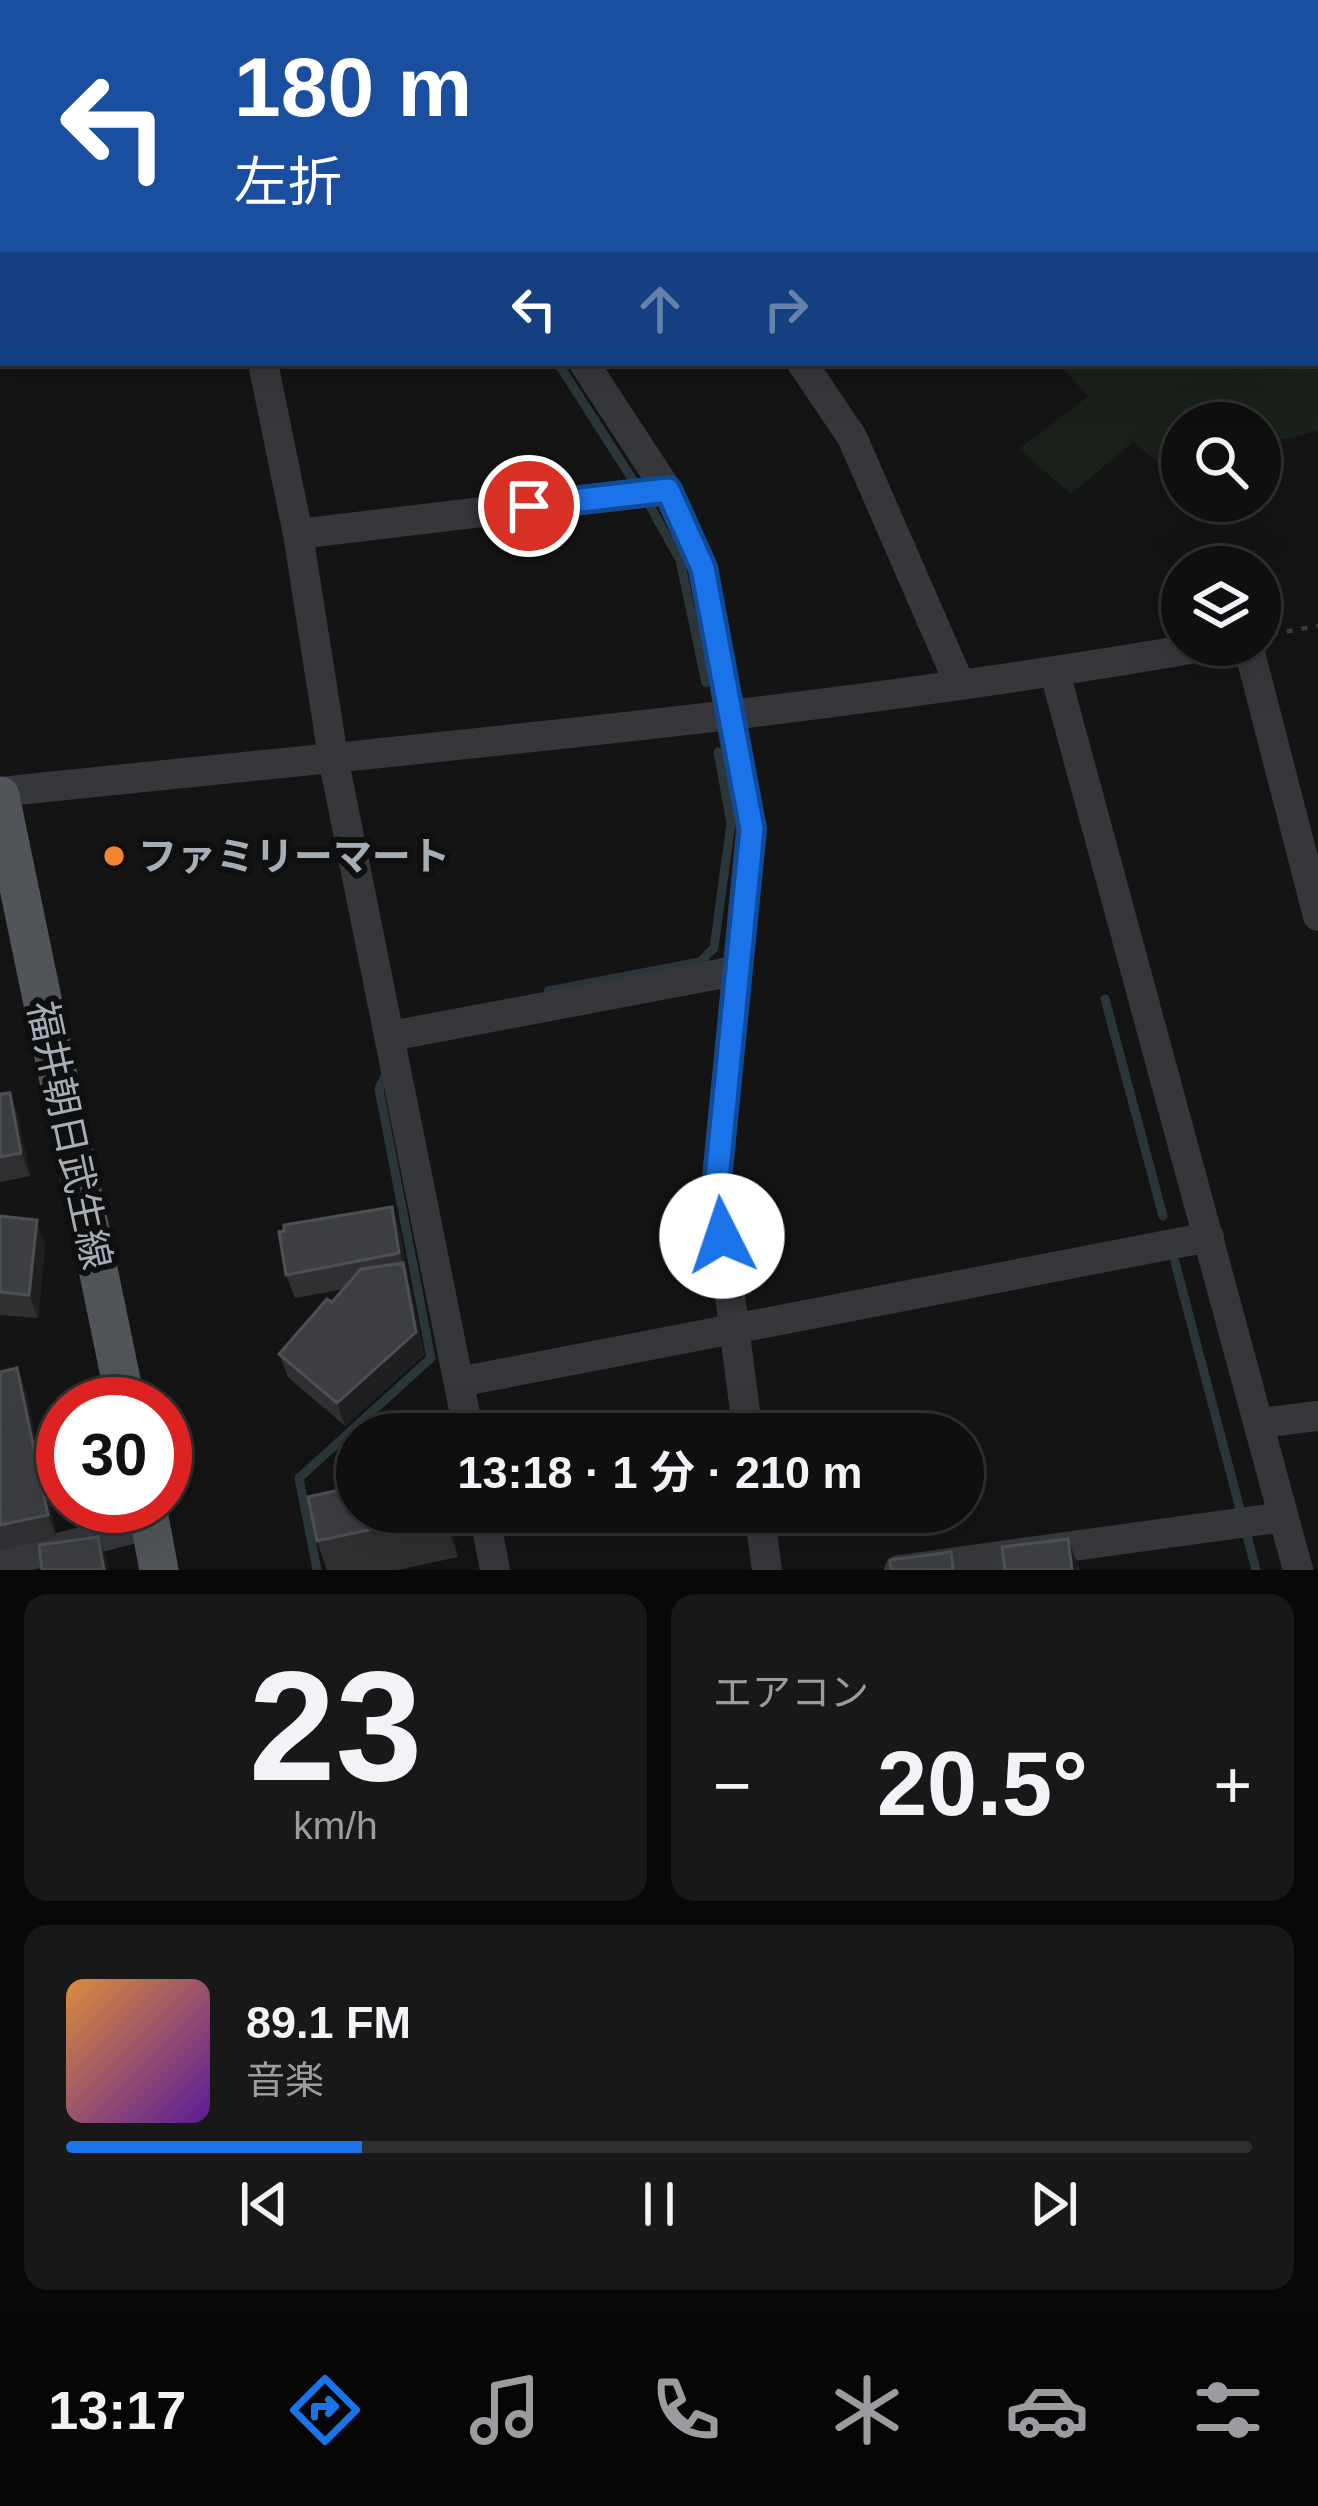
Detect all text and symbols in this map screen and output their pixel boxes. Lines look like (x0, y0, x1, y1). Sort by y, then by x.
text: 180 m (234, 40, 472, 134)
icon: left (36, 48, 192, 204)
text: 左折 (234, 152, 342, 212)
icon: left (501, 276, 567, 342)
icon: ahead (627, 276, 693, 342)
icon: right (753, 276, 819, 342)
map controls (1161, 402, 1281, 666)
button: search (1161, 402, 1281, 522)
pin (478, 455, 580, 557)
icon: arrive (496, 473, 562, 539)
button: layers (1161, 546, 1281, 666)
place label: ファミリーマート (138, 835, 450, 878)
marker: ファミリーマート (101, 843, 127, 869)
street label: 福井朝日武生線 (20, 997, 119, 1273)
position arrow (659, 1173, 785, 1299)
speed limit sign: 30 (36, 1377, 192, 1533)
text: 13:18 · 1 分 · 210 m (457, 1447, 863, 1498)
text: 23 (249, 1639, 422, 1813)
text: エアコン (713, 1671, 869, 1714)
text: 20.5° (877, 1734, 1088, 1834)
text: − (713, 1748, 752, 1822)
text: + (1213, 1748, 1252, 1822)
text: km/h (293, 1804, 378, 1847)
text: 89.1 FM (246, 1997, 411, 2048)
text: 音楽 (246, 2059, 324, 2102)
icon: previous (231, 2171, 297, 2237)
icon: pause (626, 2171, 692, 2237)
icon: next (1021, 2171, 1087, 2237)
icon: directions (283, 2368, 367, 2452)
icon: music (463, 2368, 547, 2452)
icon: phone (644, 2368, 728, 2452)
icon: climate (825, 2368, 909, 2452)
icon: car (1005, 2368, 1089, 2452)
icon: filters (1186, 2368, 1270, 2452)
text: 13:17 (48, 2380, 186, 2440)

